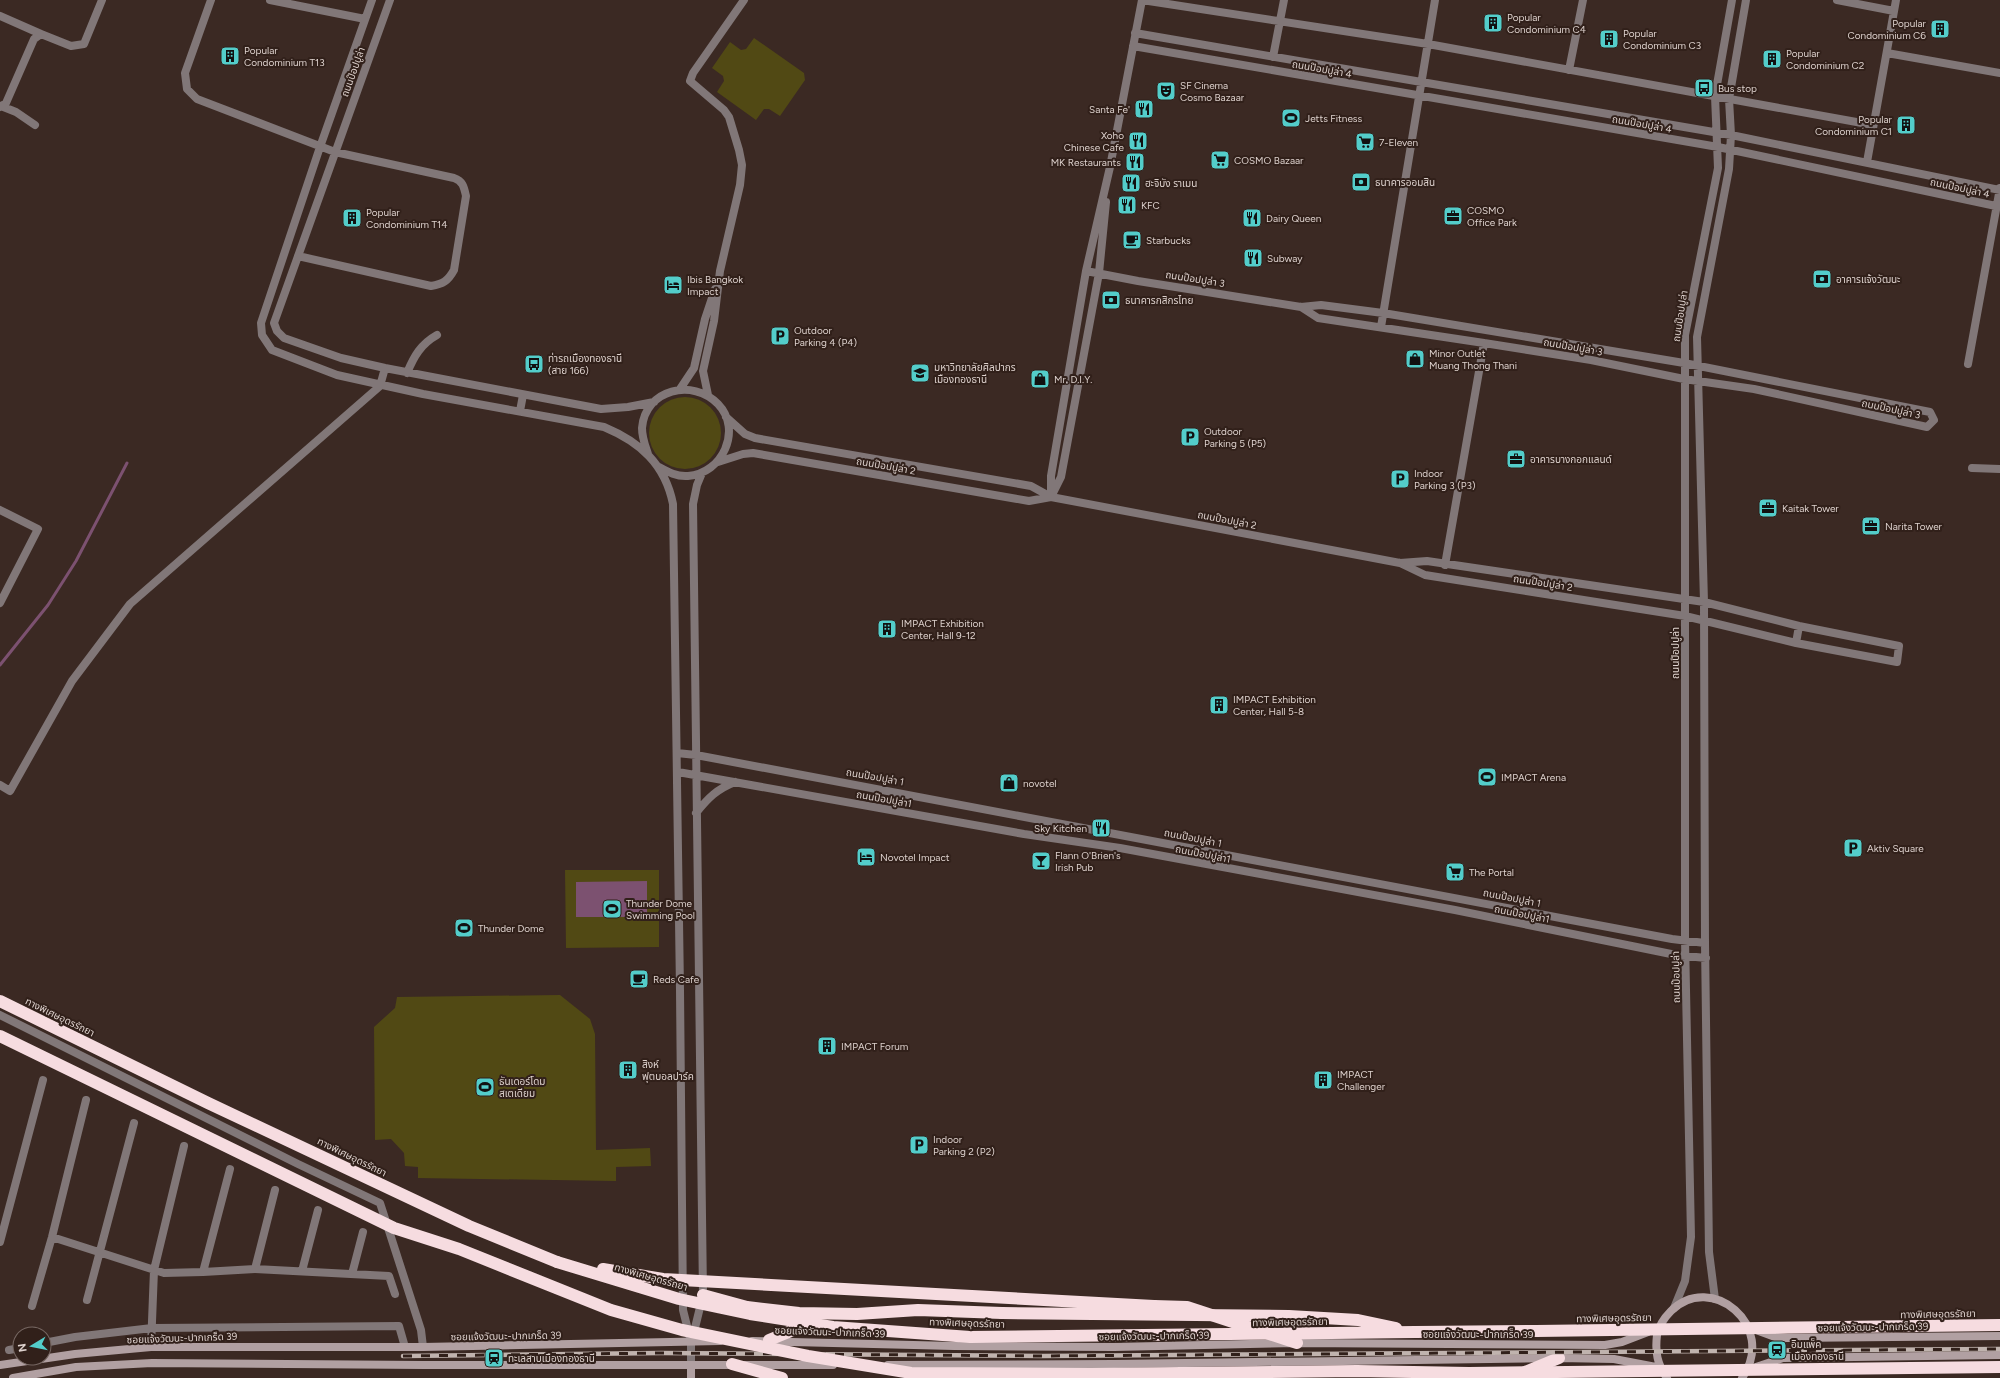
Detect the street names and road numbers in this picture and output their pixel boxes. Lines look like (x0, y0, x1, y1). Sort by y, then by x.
street label: ถนนป๊อปปูล่า (338, 45, 368, 99)
street label: ถนนป๊อปปูล่า 4 (1291, 57, 1353, 81)
street label: ถนนป๊อปปูล่า 4 (1611, 112, 1673, 136)
street label: ถนนป๊อปปูล่า 4 (1929, 175, 1991, 201)
street label: ถนนป๊อปปูล่า 3 (1164, 268, 1226, 290)
street label: ถนนป๊อปปูล่า (1670, 289, 1690, 343)
street label: ถนนป๊อปปูล่า 3 (1542, 335, 1604, 359)
street label: ถนนป๊อปปูล่า 3 (1860, 396, 1922, 422)
street label: ถนนป๊อปปูล่า 2 (855, 454, 917, 478)
street label: ถนนป๊อปปูล่า 2 (1196, 508, 1258, 532)
street label: ถนนป๊อปปูล่า 2 (1512, 572, 1574, 594)
street label: ถนนป๊อปปูล่า (1669, 627, 1682, 679)
street label: ถนนป๊อปปูล่า 1 (845, 766, 905, 788)
street label: ถนนป๊อปปูล่า1 (855, 788, 913, 810)
street label: ถนนป๊อปปูล่า 1 (1163, 826, 1223, 850)
street label: ถนนป๊อปปูล่า1 (1174, 842, 1232, 866)
street label: ถนนป๊อปปูล่า 1 (1482, 886, 1542, 910)
street label: ถนนป๊อปปูล่า1 (1493, 902, 1551, 926)
street label: ถนนป๊อปปูล่า (1669, 951, 1683, 1003)
street label: ทางพิเศษอุดรรัถยา (23, 995, 97, 1039)
street label: ทางพิเศษอุดรรัถยา (315, 1135, 389, 1179)
street label: ทางพิเศษอุดรรัถยา (613, 1260, 689, 1294)
street label: ทางพิเศษอุดรรัถยา (1900, 1307, 1976, 1321)
street label: ทางพิเศษอุดรรัถยา (1576, 1311, 1652, 1325)
street label: ทางพิเศษอุดรรัถยา (929, 1315, 1005, 1331)
street label: ทางพิเศษอุดรรัถยา (1252, 1315, 1328, 1329)
street label: ซอยแจ้งวัฒนะ-ปากเกร็ด 39 (1818, 1320, 1929, 1334)
street label: ซอยแจ้งวัฒนะ-ปากเกร็ด 39 (774, 1324, 886, 1340)
street label: ซอยแจ้งวัฒนะ-ปากเกร็ด 39 (1423, 1328, 1534, 1341)
street label: ซอยแจ้งวัฒนะ-ปากเกร็ด 39 (451, 1329, 562, 1343)
street label: ซอยแจ้งวัฒนะ-ปากเกร็ด 39 (1099, 1329, 1210, 1343)
street label: ซอยแจ้งวัฒนะ-ปากเกร็ด 39 (126, 1330, 238, 1346)

